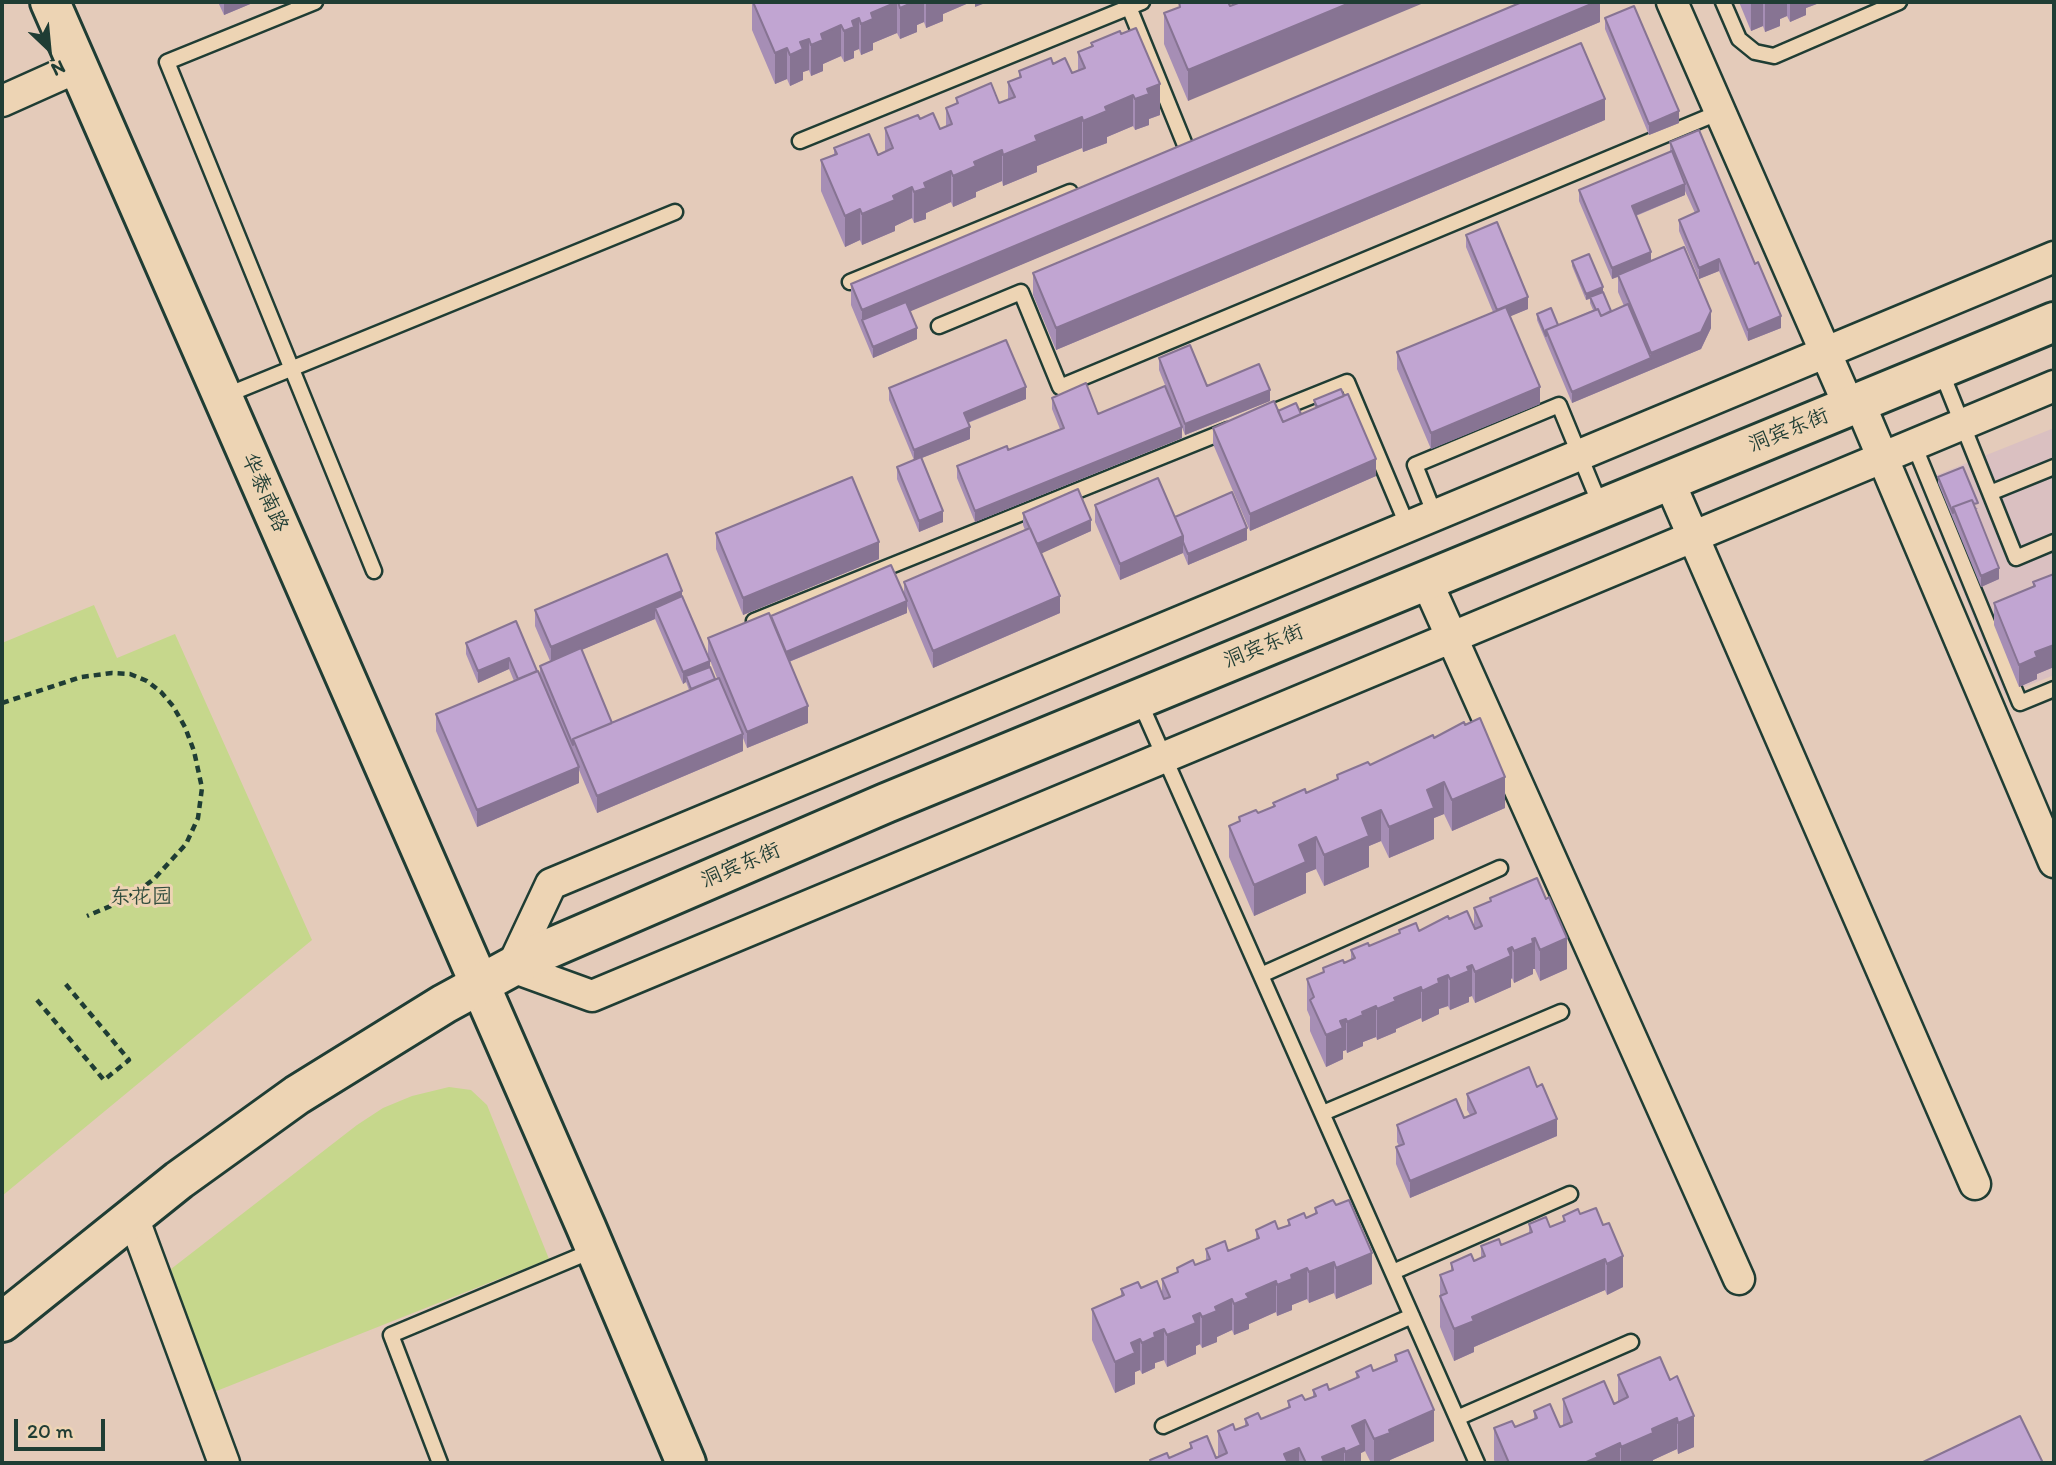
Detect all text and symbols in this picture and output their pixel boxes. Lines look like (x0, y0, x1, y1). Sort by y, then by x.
north arrow (14, 14, 84, 84)
text: N (48, 55, 69, 81)
street label: 洞宾东街 (1745, 404, 1833, 458)
street label: 华泰南路 (235, 450, 293, 536)
street label: 洞宾东街 (1220, 620, 1308, 674)
street label: 洞宾东街 (697, 838, 785, 894)
park label: 东花园 (110, 885, 172, 911)
scale bar (18, 1406, 108, 1450)
text: 20 m (27, 1418, 73, 1443)

